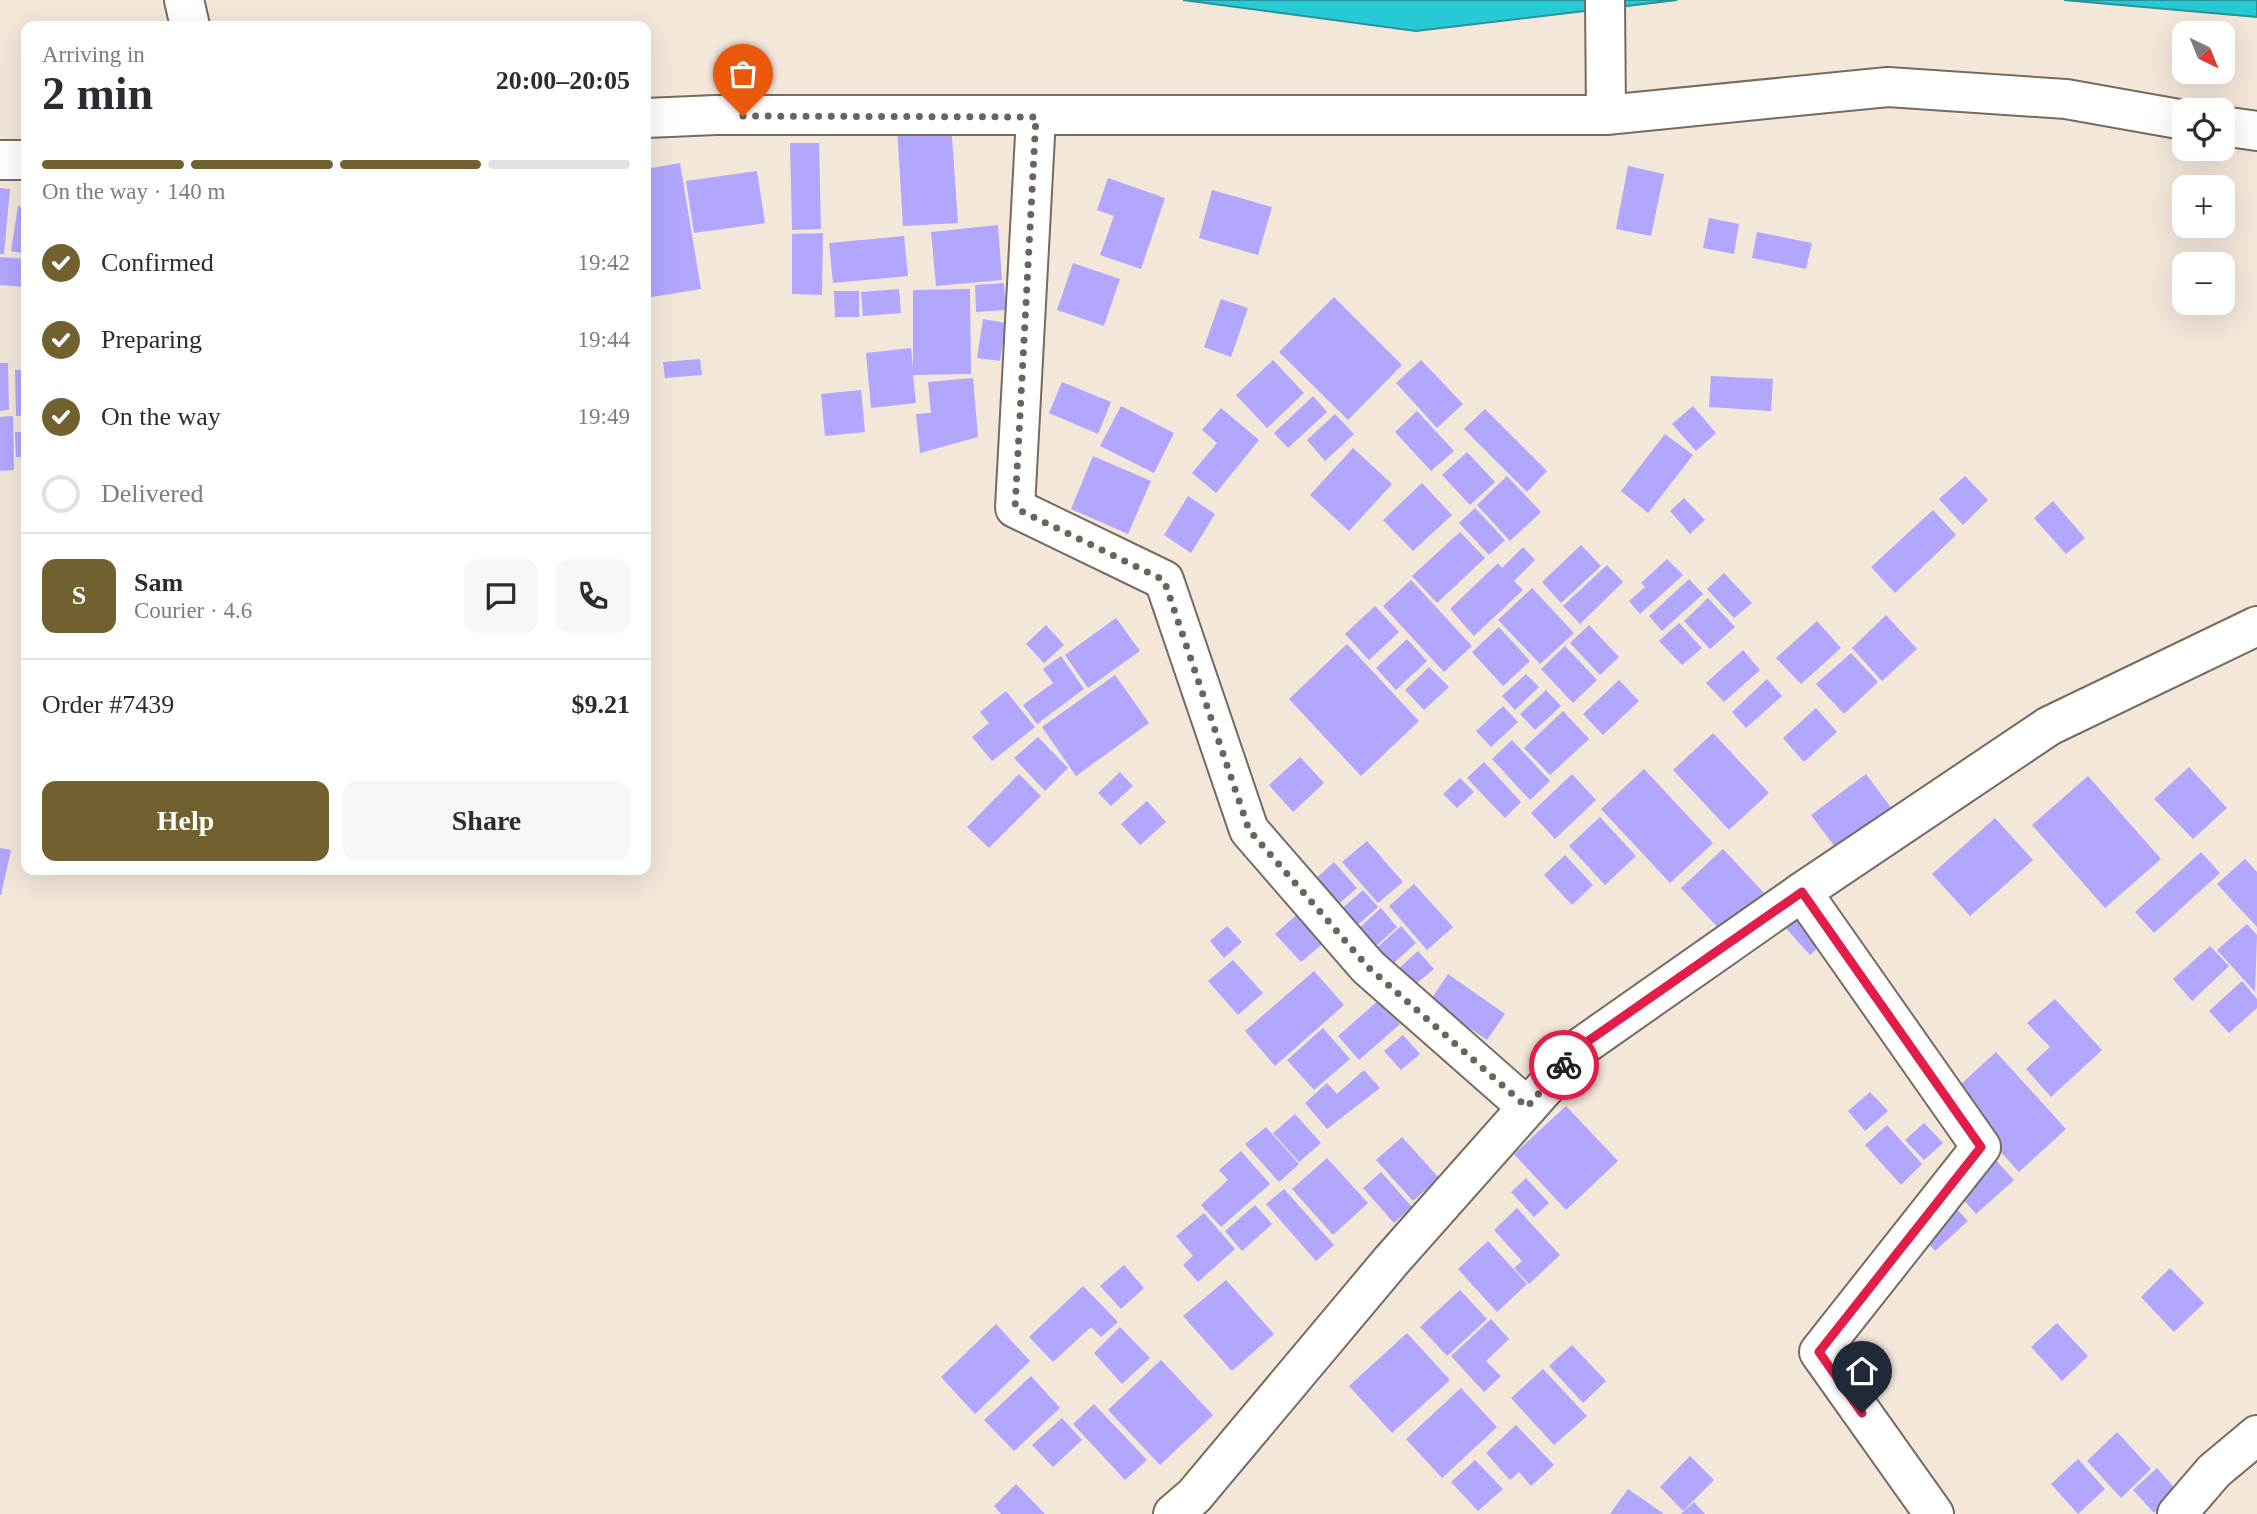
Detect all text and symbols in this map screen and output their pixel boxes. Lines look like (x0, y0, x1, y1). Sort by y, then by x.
north arrow (2172, 21, 2235, 84)
map controls (2172, 21, 2235, 315)
text: Arriving in (42, 42, 145, 67)
pin (713, 44, 773, 116)
icon: bag (724, 55, 762, 93)
text: 20:00–20:05 (496, 66, 630, 95)
text: 2 min (42, 68, 153, 119)
button: locate (2172, 98, 2235, 161)
button: + (2172, 175, 2235, 238)
text: On the way · 140 m (42, 179, 225, 204)
icon: check (42, 244, 80, 282)
text: Confirmed (101, 248, 214, 277)
text: 19:42 (578, 250, 630, 275)
button: − (2172, 252, 2235, 315)
icon: check (42, 321, 80, 359)
text: Preparing (101, 325, 202, 354)
text: 19:44 (578, 327, 630, 352)
icon: check (42, 398, 80, 436)
text: On the way (101, 402, 221, 431)
text: 19:49 (578, 404, 630, 429)
text: Delivered (101, 479, 204, 508)
button: chat (464, 559, 538, 633)
button: phone (556, 559, 630, 633)
text: Sam (134, 568, 183, 597)
text: S (72, 581, 86, 610)
text: Courier · 4.6 (134, 598, 252, 623)
text: Order #7439 (42, 690, 174, 719)
text: $9.21 (572, 690, 630, 719)
button: Help (42, 781, 329, 861)
button: Share (343, 781, 630, 861)
courier (1529, 1030, 1599, 1100)
icon: bike (1545, 1046, 1583, 1084)
pin (1832, 1341, 1892, 1413)
icon: home (1843, 1352, 1881, 1390)

